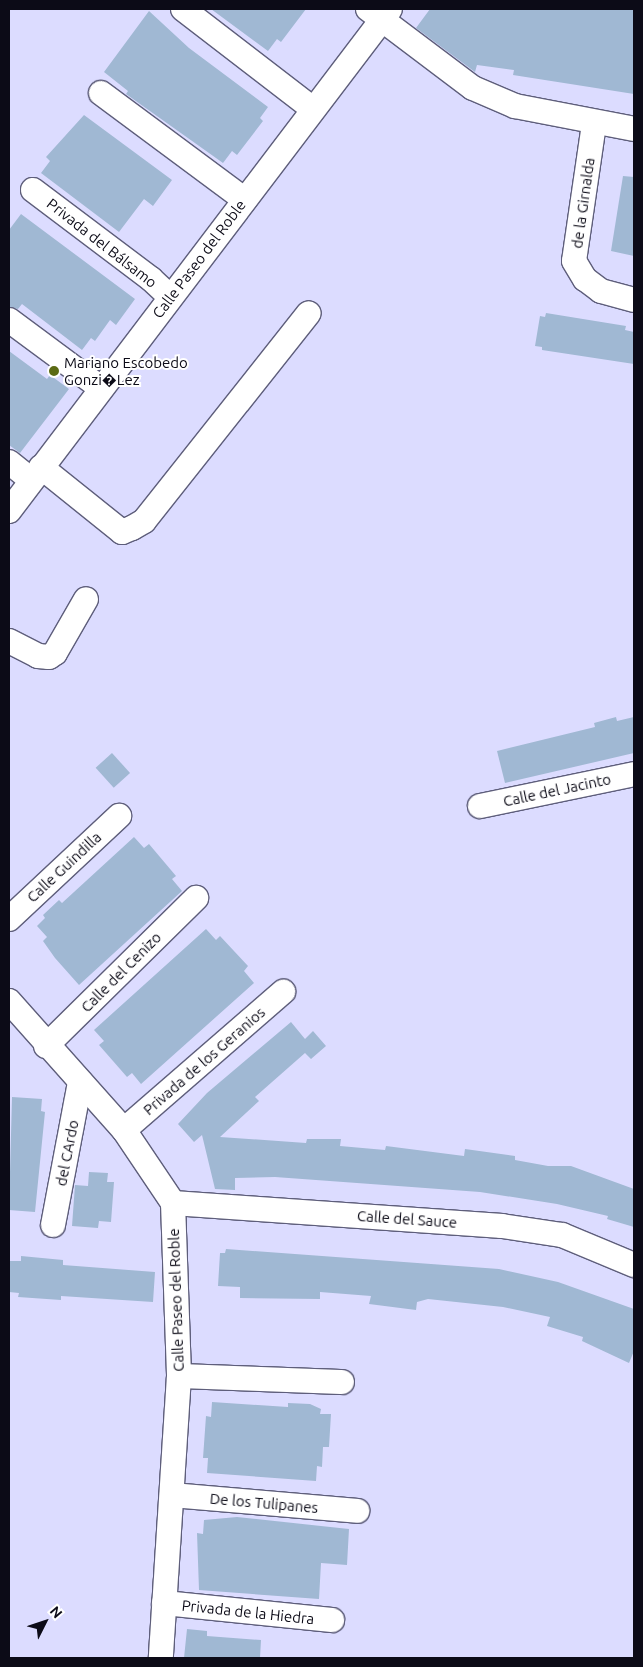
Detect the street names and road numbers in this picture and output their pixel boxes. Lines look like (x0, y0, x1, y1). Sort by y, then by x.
street label: de la Girnalda (568, 156, 598, 250)
street label: Privada del Bálsamo (43, 194, 161, 292)
street label: Calle Paseo del Roble (149, 196, 249, 322)
street label: Calle del Jacinto (501, 770, 613, 810)
street label: Calle Guindilla (23, 828, 105, 906)
street label: Calle del Cenizo (77, 928, 165, 1016)
street label: Privada de los Geranios (139, 1003, 269, 1119)
street label: del CArdo (52, 1118, 82, 1188)
street label: Calle del Sauce (356, 1207, 458, 1231)
street label: Calle Paseo del Roble (165, 1228, 187, 1372)
street label: De los Tulipanes (209, 1489, 319, 1517)
street label: Privada de la Hiedra (181, 1596, 315, 1628)

